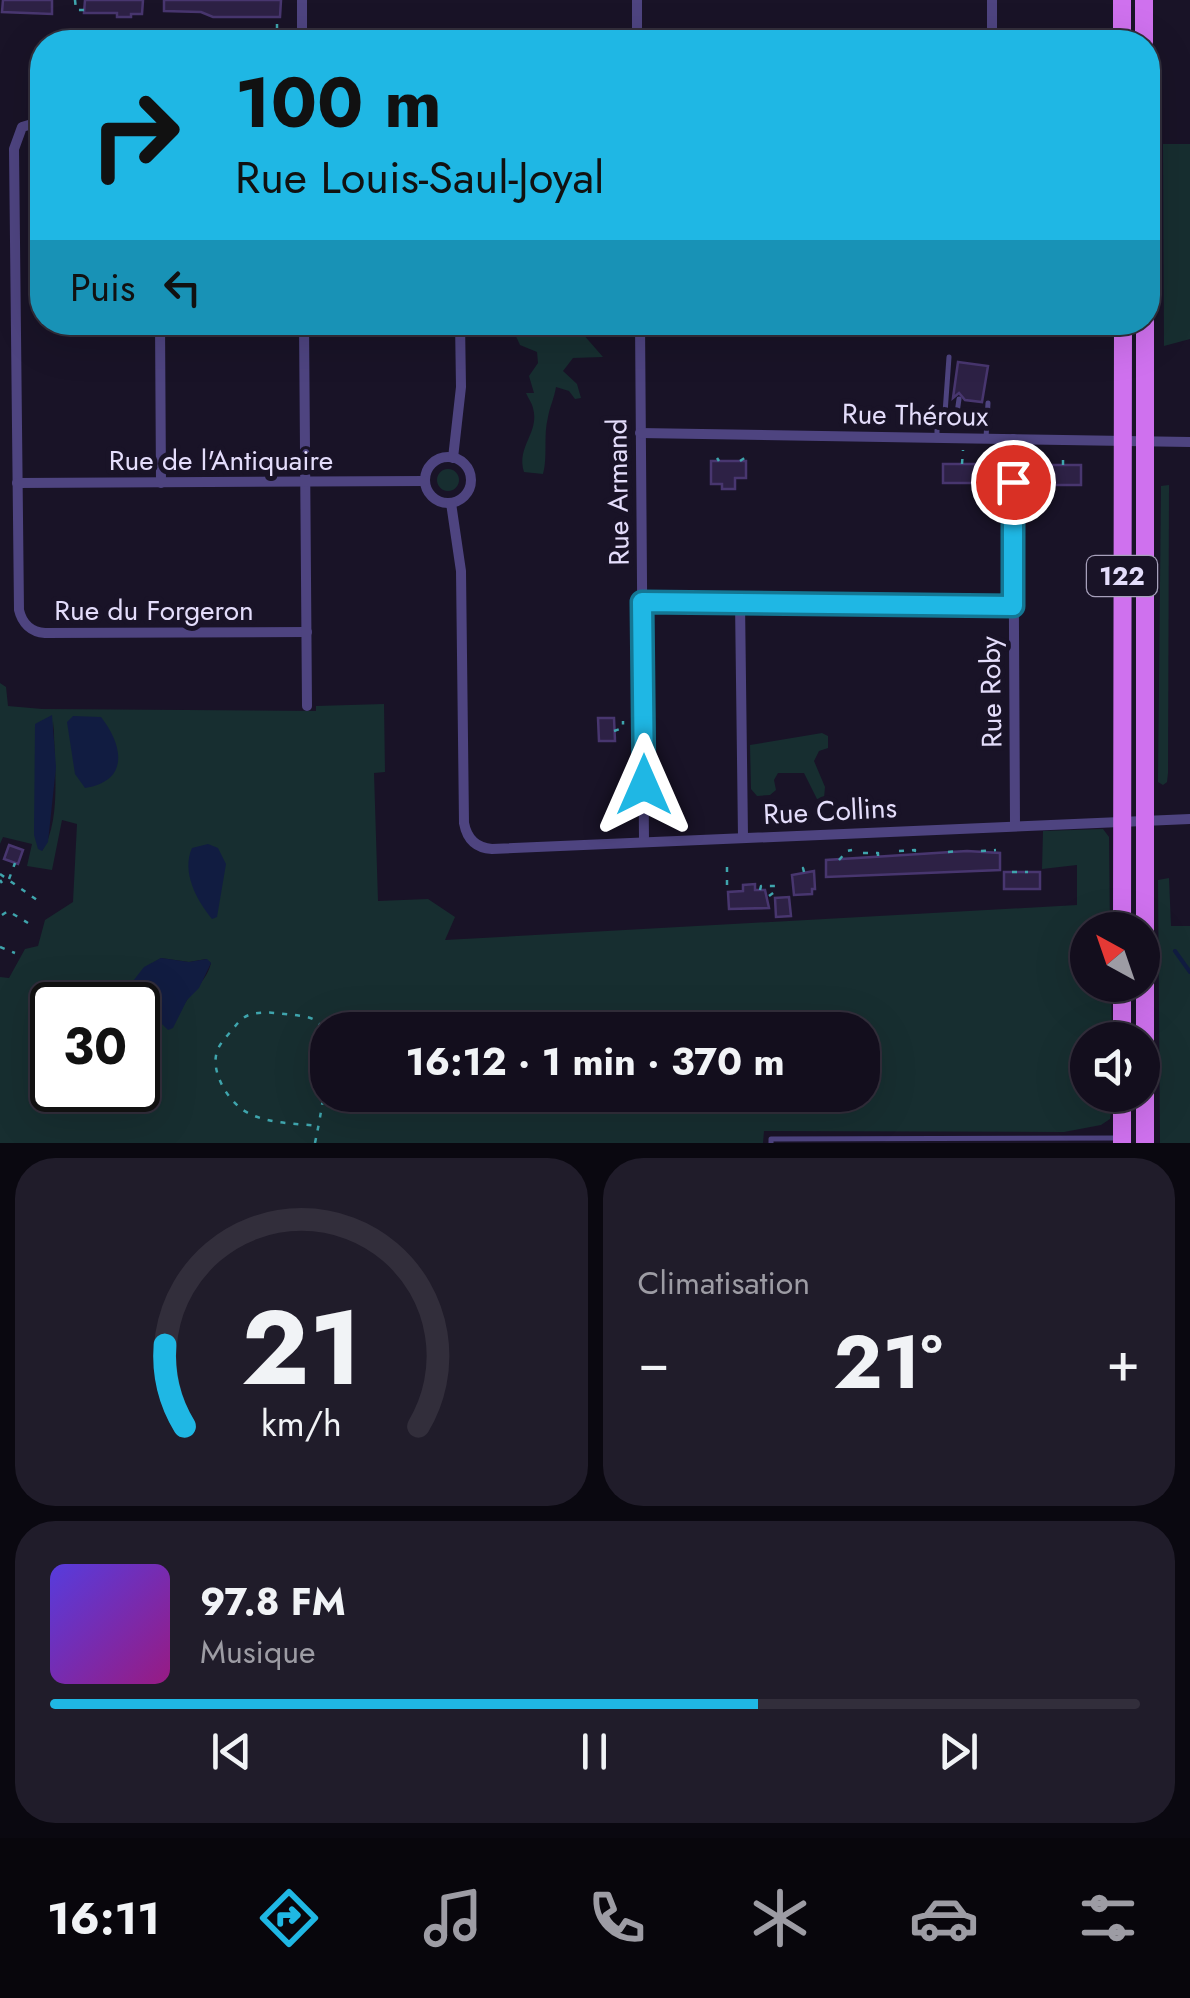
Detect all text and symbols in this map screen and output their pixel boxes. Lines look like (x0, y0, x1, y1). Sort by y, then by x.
text: 100 m (235, 52, 442, 153)
icon: right (70, 70, 200, 200)
text: Rue Louis-Saul-Joyal (235, 145, 604, 210)
text: Puis (70, 260, 135, 315)
icon: left (155, 260, 210, 315)
street label: Rue Théroux (842, 393, 989, 437)
street label: Rue Armand (596, 418, 640, 566)
street label: Rue de l'Antiquaire (109, 440, 333, 481)
pin (971, 440, 1056, 525)
icon: arrive (986, 455, 1041, 510)
road number: 122 (1087, 556, 1157, 596)
street label: Rue du Forgeron (54, 590, 254, 631)
street label: Rue Roby (970, 635, 1012, 748)
position arrow (592, 733, 696, 837)
street label: Rue Collins (762, 787, 898, 835)
north arrow (1070, 912, 1160, 1002)
map controls (1070, 912, 1160, 1112)
speed limit sign: 30 (30, 982, 160, 1112)
button: sound (1070, 1022, 1160, 1112)
text: 16:12 · 1 min · 370 m (405, 1034, 785, 1089)
text: Climatisation (638, 1260, 810, 1306)
text: 21 (241, 1273, 362, 1423)
text: 21° (833, 1308, 943, 1416)
text: − (638, 1322, 670, 1402)
text: + (1106, 1322, 1140, 1402)
text: km/h (261, 1398, 342, 1449)
text: 97.8 FM (200, 1574, 346, 1629)
text: Musique (200, 1629, 315, 1675)
icon: previous (204, 1724, 259, 1779)
icon: pause (567, 1724, 622, 1779)
icon: next (931, 1724, 986, 1779)
icon: directions (254, 1883, 324, 1953)
icon: music (418, 1883, 488, 1953)
icon: phone (582, 1883, 652, 1953)
icon: climate (745, 1883, 815, 1953)
icon: car (909, 1883, 979, 1953)
icon: filters (1073, 1883, 1143, 1953)
text: 16:11 (47, 1886, 160, 1951)

